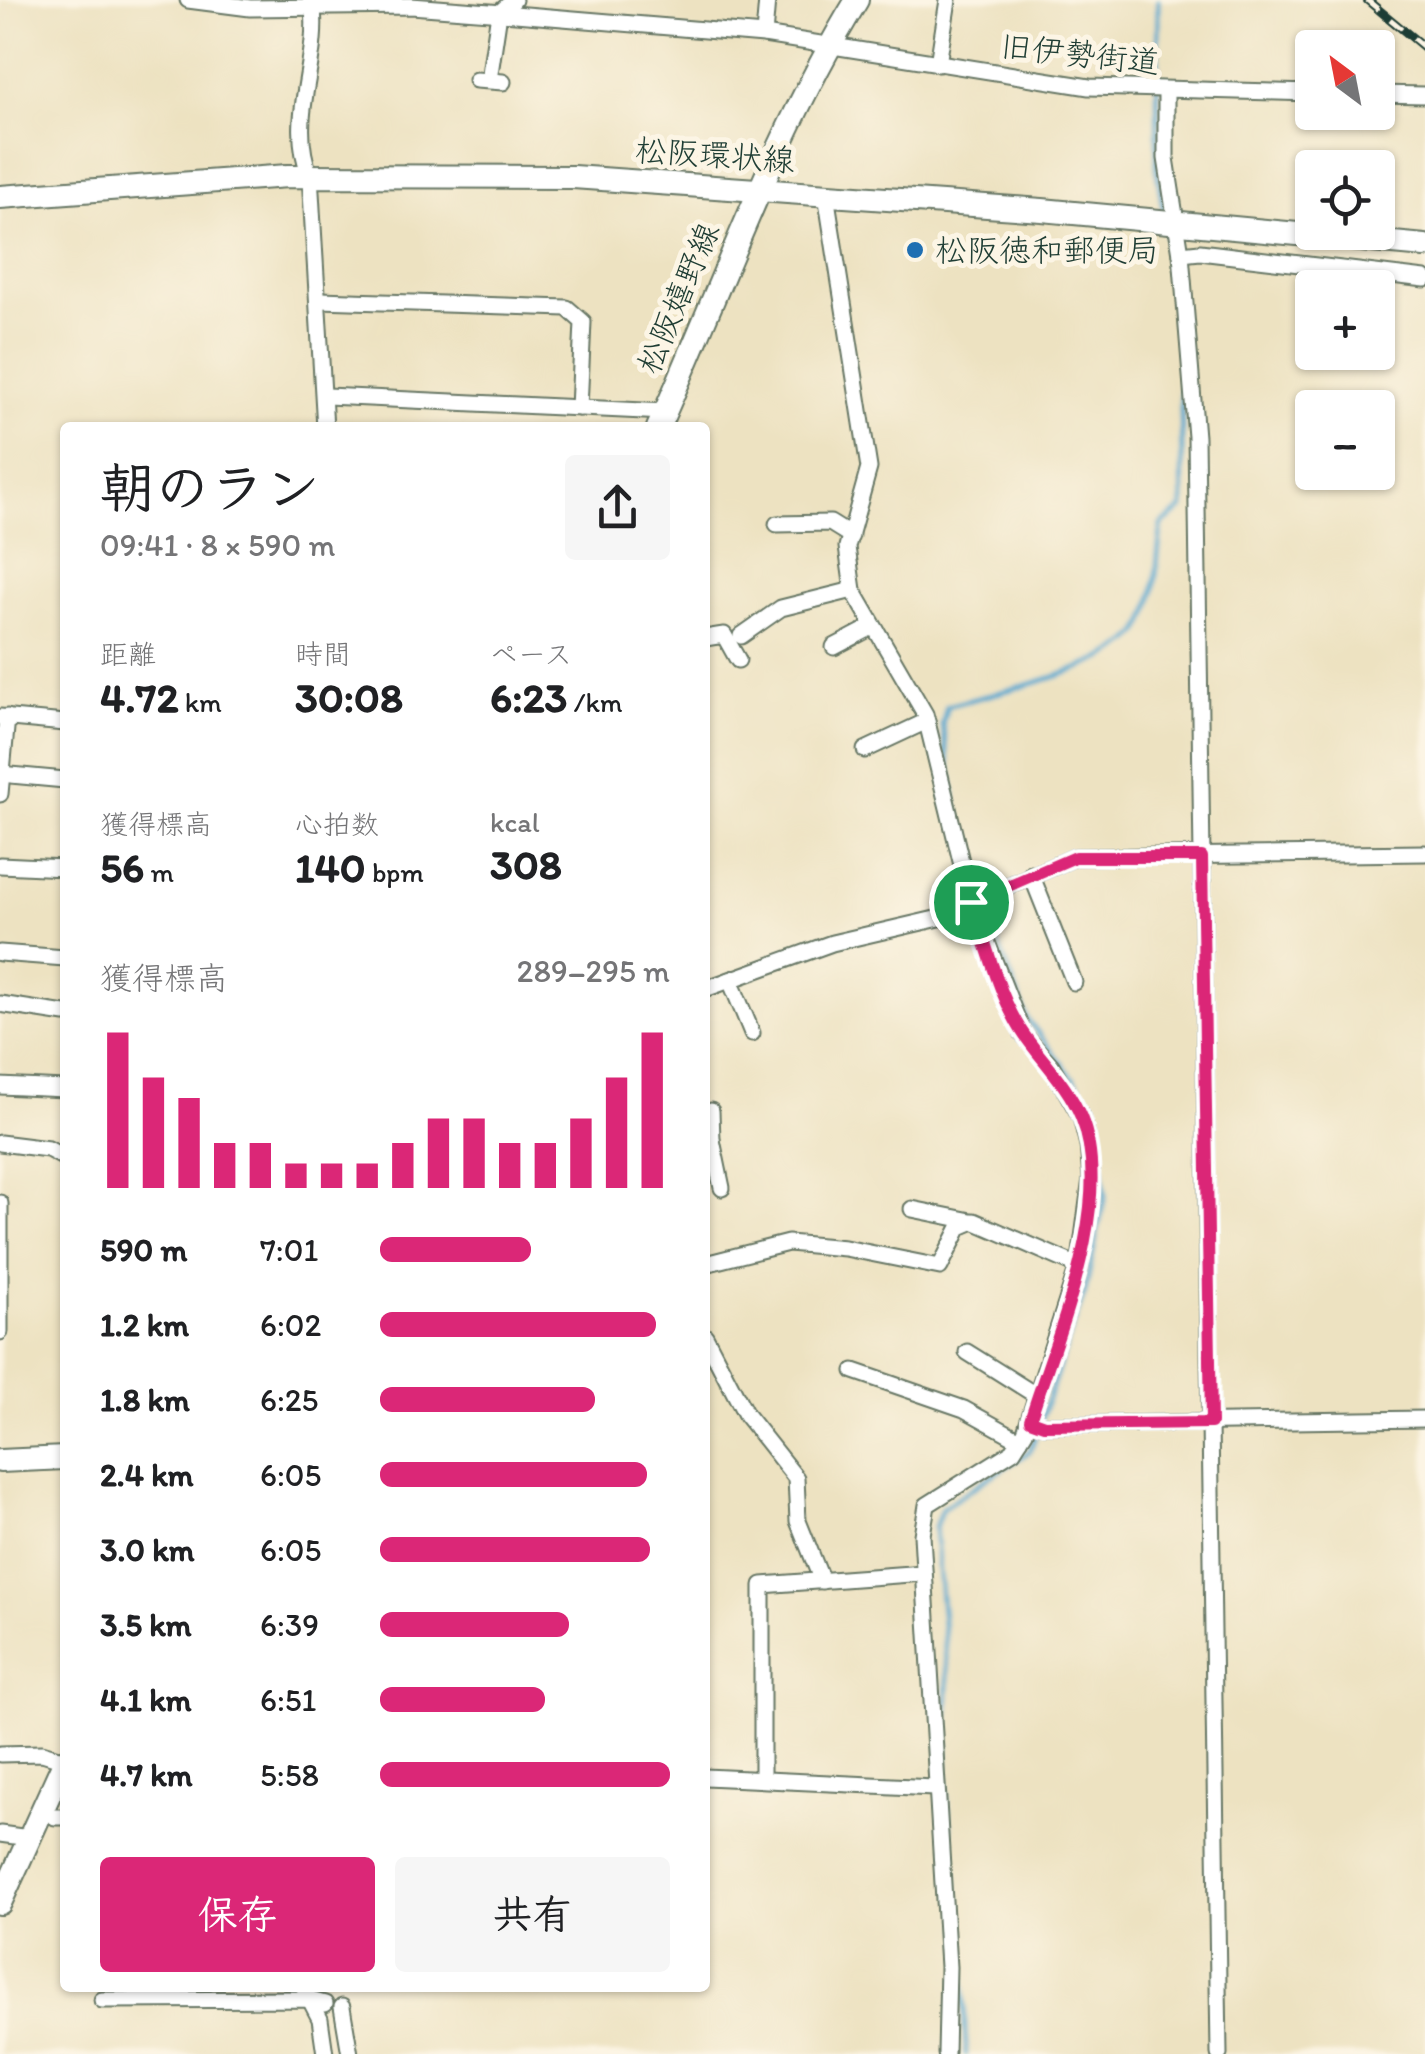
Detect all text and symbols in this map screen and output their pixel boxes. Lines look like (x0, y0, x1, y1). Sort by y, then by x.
street label: 旧伊勢街道 (998, 27, 1162, 81)
north arrow (1295, 30, 1395, 130)
map controls (1295, 30, 1395, 490)
street label: 松阪環状線 (634, 130, 796, 180)
button: locate (1295, 150, 1395, 250)
street label: 松阪嬉野線 (629, 217, 727, 379)
place label: 松阪徳和郵便局 (935, 231, 1159, 269)
marker: 松阪徳和郵便局 (904, 239, 926, 261)
button: + (1295, 270, 1395, 370)
button: − (1295, 390, 1395, 490)
text: 朝のラン (100, 455, 320, 521)
button: share (565, 455, 670, 560)
text: 09:41 · 8 × 590 m (100, 526, 335, 564)
text: 距離 (100, 637, 156, 671)
text: 時間 (295, 637, 351, 671)
text: ペース (490, 637, 572, 671)
text: 4.72 (100, 672, 179, 723)
text: 30:08 (295, 672, 403, 723)
text: 6:23 (490, 672, 568, 723)
text: km (179, 685, 222, 719)
text: /km (568, 685, 623, 719)
text: kcal (490, 805, 540, 839)
text: 獲得標高 (100, 807, 212, 841)
text: 心拍数 (295, 807, 379, 841)
text: 308 (490, 839, 562, 890)
text: 56 (100, 842, 144, 893)
text: 140 (295, 842, 366, 893)
text: m (144, 855, 174, 889)
text: bpm (366, 855, 424, 889)
pin (929, 860, 1014, 945)
icon: arrive (944, 875, 999, 930)
text: 289–295 m (517, 952, 670, 990)
text: 獲得標高 (100, 959, 228, 997)
text: 590 m (100, 1231, 187, 1269)
text: 7:01 (260, 1231, 318, 1269)
text: 1.2 km (100, 1306, 189, 1344)
text: 6:02 (260, 1306, 321, 1344)
text: 1.8 km (100, 1381, 190, 1419)
text: 6:25 (260, 1381, 318, 1419)
text: 2.4 km (100, 1456, 193, 1494)
text: 6:05 (260, 1456, 321, 1494)
text: 3.0 km (100, 1531, 195, 1569)
text: 6:05 (260, 1531, 321, 1569)
text: 3.5 km (100, 1606, 192, 1644)
text: 6:39 (260, 1606, 319, 1644)
text: 4.1 km (100, 1681, 191, 1719)
text: 6:51 (260, 1681, 316, 1719)
text: 4.7 km (100, 1756, 192, 1794)
text: 5:58 (260, 1756, 319, 1794)
button: 保存 (100, 1857, 375, 1972)
button: 共有 (395, 1857, 670, 1972)

